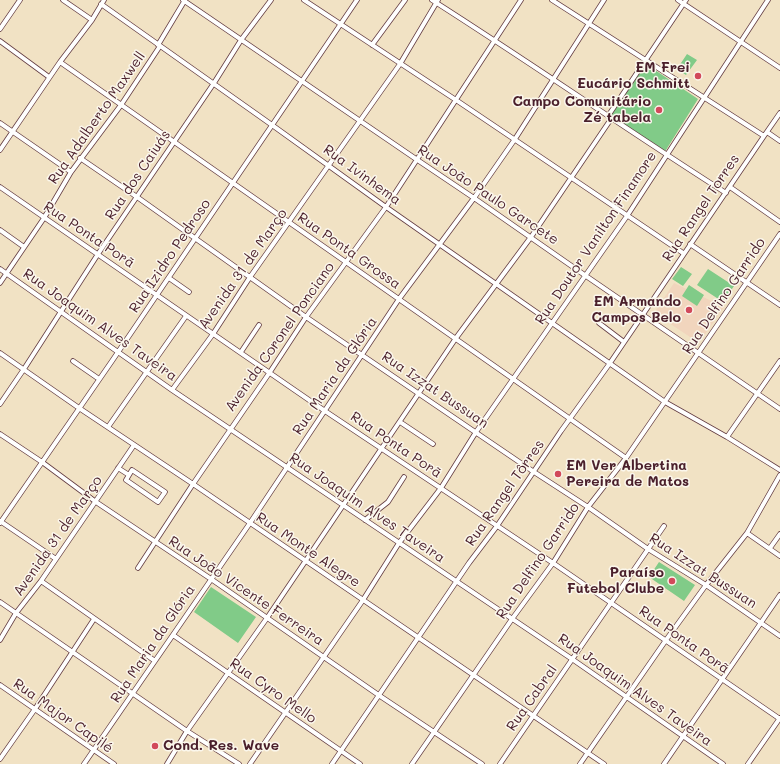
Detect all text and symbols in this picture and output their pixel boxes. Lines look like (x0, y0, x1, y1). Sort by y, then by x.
street label: Rua Adalberto Maxwell (45, 49, 149, 187)
place label: EM Frei Eucário Schmitt (577, 60, 690, 92)
marker: EM Frei Eucário Schmitt (693, 71, 703, 81)
place label: Campo Comunitário Zé tabela (512, 94, 651, 126)
marker: Campo Comunitário Zé tabela (654, 105, 664, 115)
street label: Rua dos Caiuás (102, 127, 174, 223)
street label: Rua Ivinhema (320, 141, 404, 209)
street label: Rua João Paulo Garcete (414, 142, 562, 248)
street label: Rua Doutor Vanilton Finamore (532, 148, 660, 328)
street label: Rua Rangel Torres (659, 151, 743, 265)
street label: Rua Izidro Pedroso (126, 196, 214, 316)
street label: Rua Ponta Porã (40, 198, 138, 272)
street label: Avenida 31 de Março (195, 206, 291, 332)
street label: Rua Ponta Grossa (294, 209, 404, 293)
street label: Rua Delfino Garrido (679, 235, 769, 357)
street label: Avenida Coronel Ponciano (222, 259, 338, 415)
street label: Rua Joaquim Alves Taveira (20, 265, 180, 385)
place label: EM Armando Campos Belo (591, 294, 681, 326)
marker: EM Armando Campos Belo (684, 305, 694, 315)
street label: Rua Maria da Glória (289, 314, 381, 438)
street label: Rua Izzat Bussuan (378, 348, 492, 432)
street label: Rua Ponta Porã (347, 408, 445, 482)
street label: Rua Rangel Tôrres (462, 437, 548, 549)
street label: Rua Joaquim Alves Taveira (286, 450, 448, 566)
place label: EM Ver Albertina Pereira de Matos (566, 458, 689, 490)
marker: EM Ver Albertina Pereira de Matos (553, 469, 563, 479)
street label: Avenida 31 de Março (10, 473, 106, 599)
street label: Rua Delfino Garrido (493, 500, 583, 622)
street label: Rua Monte Alegre (253, 509, 363, 591)
street label: Rua Izzat Bussuan (646, 530, 760, 612)
street label: Rua João Vicente Ferreira (165, 533, 327, 649)
place label: Paraíso Futebol Clube (567, 565, 664, 598)
marker: Paraíso Futebol Clube (667, 576, 677, 586)
street label: Rua Maria da Glória (107, 582, 199, 706)
street label: Rua Ponta Porã (636, 603, 732, 677)
street label: Rua Joaquim Alves Taveira (555, 630, 715, 750)
street label: Rua Cyro Mello (226, 655, 320, 727)
street label: Rua Cabral (503, 662, 561, 734)
street label: Rua Major Capilé (10, 675, 116, 757)
place label: Cond. Res. Wave (163, 738, 279, 754)
marker: Cond. Res. Wave (150, 741, 160, 751)

